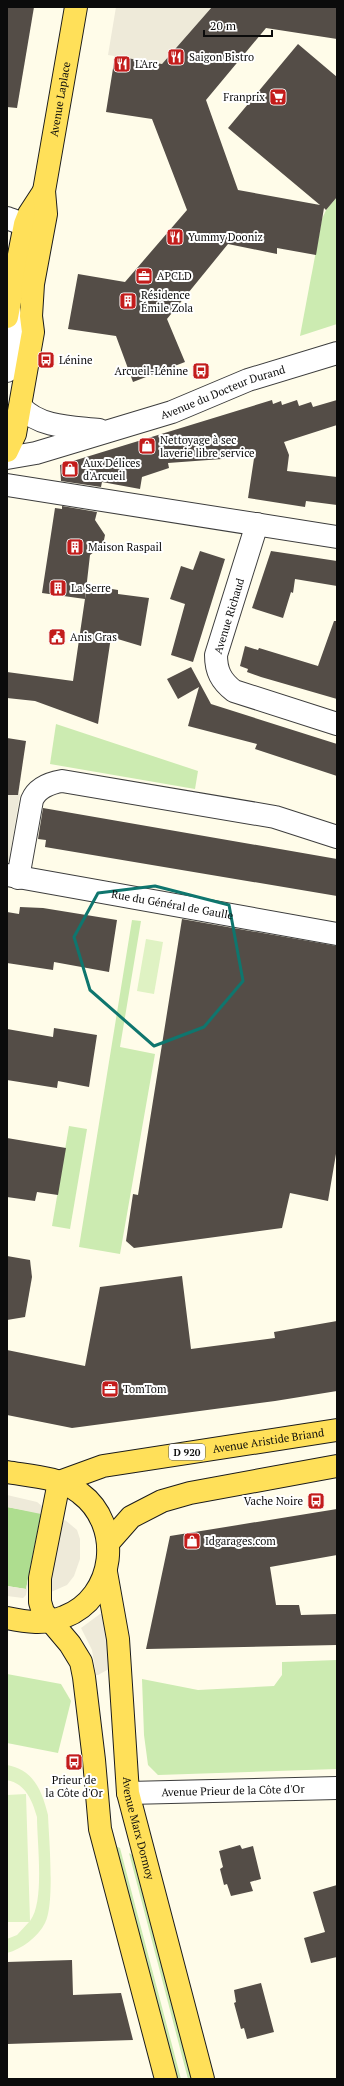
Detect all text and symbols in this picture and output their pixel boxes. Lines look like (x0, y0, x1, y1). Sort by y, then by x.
scale bar (204, 12, 272, 38)
text: 20 m (210, 18, 237, 33)
restaurant icon: Saigon Bistro (166, 47, 186, 67)
place label: Saigon Bistro (189, 50, 254, 64)
restaurant icon: L'Arc (112, 54, 132, 74)
place label: L'Arc (135, 57, 158, 71)
street label: Avenue Laplace (47, 60, 73, 138)
supermarket icon: Franprix (268, 87, 288, 107)
place label: Franprix (223, 90, 265, 104)
restaurant icon: Yummy Dooniz (165, 227, 185, 247)
place label: Yummy Dooniz (188, 230, 263, 244)
office icon: APCLD (134, 266, 154, 286)
place label: APCLD (157, 269, 192, 283)
place label: Résidence Émile Zola (141, 288, 194, 315)
building icon: Résidence Émile Zola (118, 291, 138, 311)
bus stop icon: Lénine (36, 350, 56, 370)
place label: Lénine (59, 353, 93, 367)
bus stop icon: Arcueil-Lénine (191, 361, 211, 381)
street label: Avenue du Docteur Durand (159, 362, 287, 422)
place label: Arcueil-Lénine (115, 364, 188, 378)
place label: Nettoyage à sec laverie libre service (160, 433, 255, 460)
shop icon: Nettoyage à sec laverie libre service (137, 436, 157, 456)
place label: Aux Délices d'Arcueil (83, 456, 141, 483)
shop icon: Aux Délices d'Arcueil (60, 459, 80, 479)
building icon: Maison Raspail (65, 537, 85, 557)
place label: Maison Raspail (88, 540, 162, 554)
street label: Avenue Richaud (211, 576, 247, 656)
building icon: La Serre (48, 578, 68, 598)
place label: La Serre (71, 581, 111, 595)
public building icon: Anis Gras (47, 627, 67, 647)
place label: Anis Gras (70, 630, 117, 644)
street label: Rue du Général de Gaulle (110, 887, 235, 922)
office icon: TomTom (100, 1379, 120, 1399)
place label: TomTom (123, 1382, 167, 1396)
street label: Avenue Aristide Briand (211, 1425, 325, 1456)
road number: D 920 (169, 1444, 205, 1460)
bus stop icon: Vache Noire (306, 1491, 326, 1511)
place label: Vache Noire (244, 1494, 303, 1508)
shop icon: Idgarages.com (182, 1531, 202, 1551)
place label: Idgarages.com (205, 1534, 276, 1548)
bus stop icon: Prieur de la Côte d'Or (64, 1752, 84, 1772)
place label: Prieur de la Côte d'Or (45, 1773, 103, 1800)
street label: Avenue Marx Dormoy (120, 1776, 158, 1882)
street label: Avenue Prieur de la Côte d'Or (161, 1782, 306, 1799)

